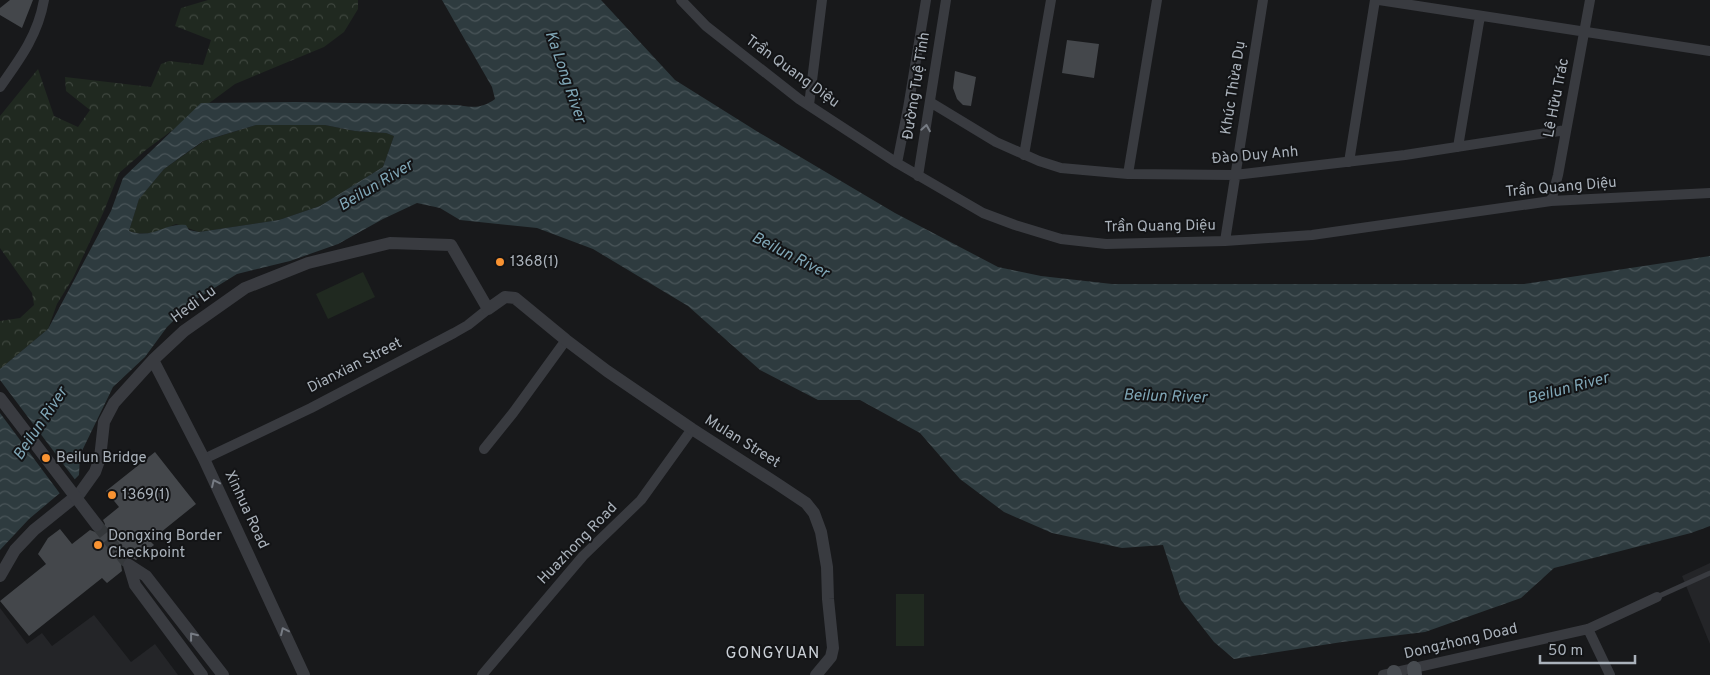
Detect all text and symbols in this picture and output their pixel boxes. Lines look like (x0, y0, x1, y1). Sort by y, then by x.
water label: Ka Long River (540, 28, 591, 127)
street label: Trần Quang Diệu (741, 31, 843, 112)
street label: Đường Tuệ Tĩnh (899, 31, 935, 141)
street label: Khúc Thừa Dụ (1217, 40, 1251, 136)
street label: Lê Hữu Trác (1540, 57, 1574, 139)
one-way arrow (920, 123, 931, 131)
street label: Đào Duy Anh (1211, 143, 1299, 169)
water label: Beilun River (335, 155, 419, 216)
street label: Trần Quang Diệu (1504, 173, 1617, 202)
street label: Trần Quang Diệu (1104, 216, 1216, 237)
water label: Beilun River (748, 228, 834, 285)
place label: 1368(1) (510, 253, 559, 272)
marker: 1368(1) (494, 256, 506, 268)
street label: Hedi Lu (168, 282, 220, 328)
street label: Dianxian Street (304, 334, 406, 398)
water label: Beilun River (1525, 368, 1613, 410)
water label: Beilun River (9, 382, 74, 464)
water label: Beilun River (1123, 386, 1209, 409)
street label: Mulan Street (701, 411, 783, 473)
place label: Beilun Bridge (56, 449, 147, 468)
marker: Beilun Bridge (40, 452, 52, 464)
street label: Xinhua Road (220, 468, 272, 552)
one-way arrow (211, 479, 222, 488)
place label: 1369(1) (122, 486, 170, 505)
marker: 1369(1) (106, 489, 118, 501)
street label: Huazhong Road (534, 499, 622, 589)
place label: Dongxing Border Checkpoint (108, 527, 222, 563)
marker: Dongxing Border Checkpoint (92, 539, 104, 551)
street label: Dongzhong Doad (1402, 620, 1520, 664)
one-way arrow (279, 627, 290, 636)
one-way arrow (190, 632, 199, 642)
scale bar (1540, 632, 1635, 664)
text: 50 m (1548, 642, 1583, 661)
district label: GONGYUAN (726, 644, 820, 664)

